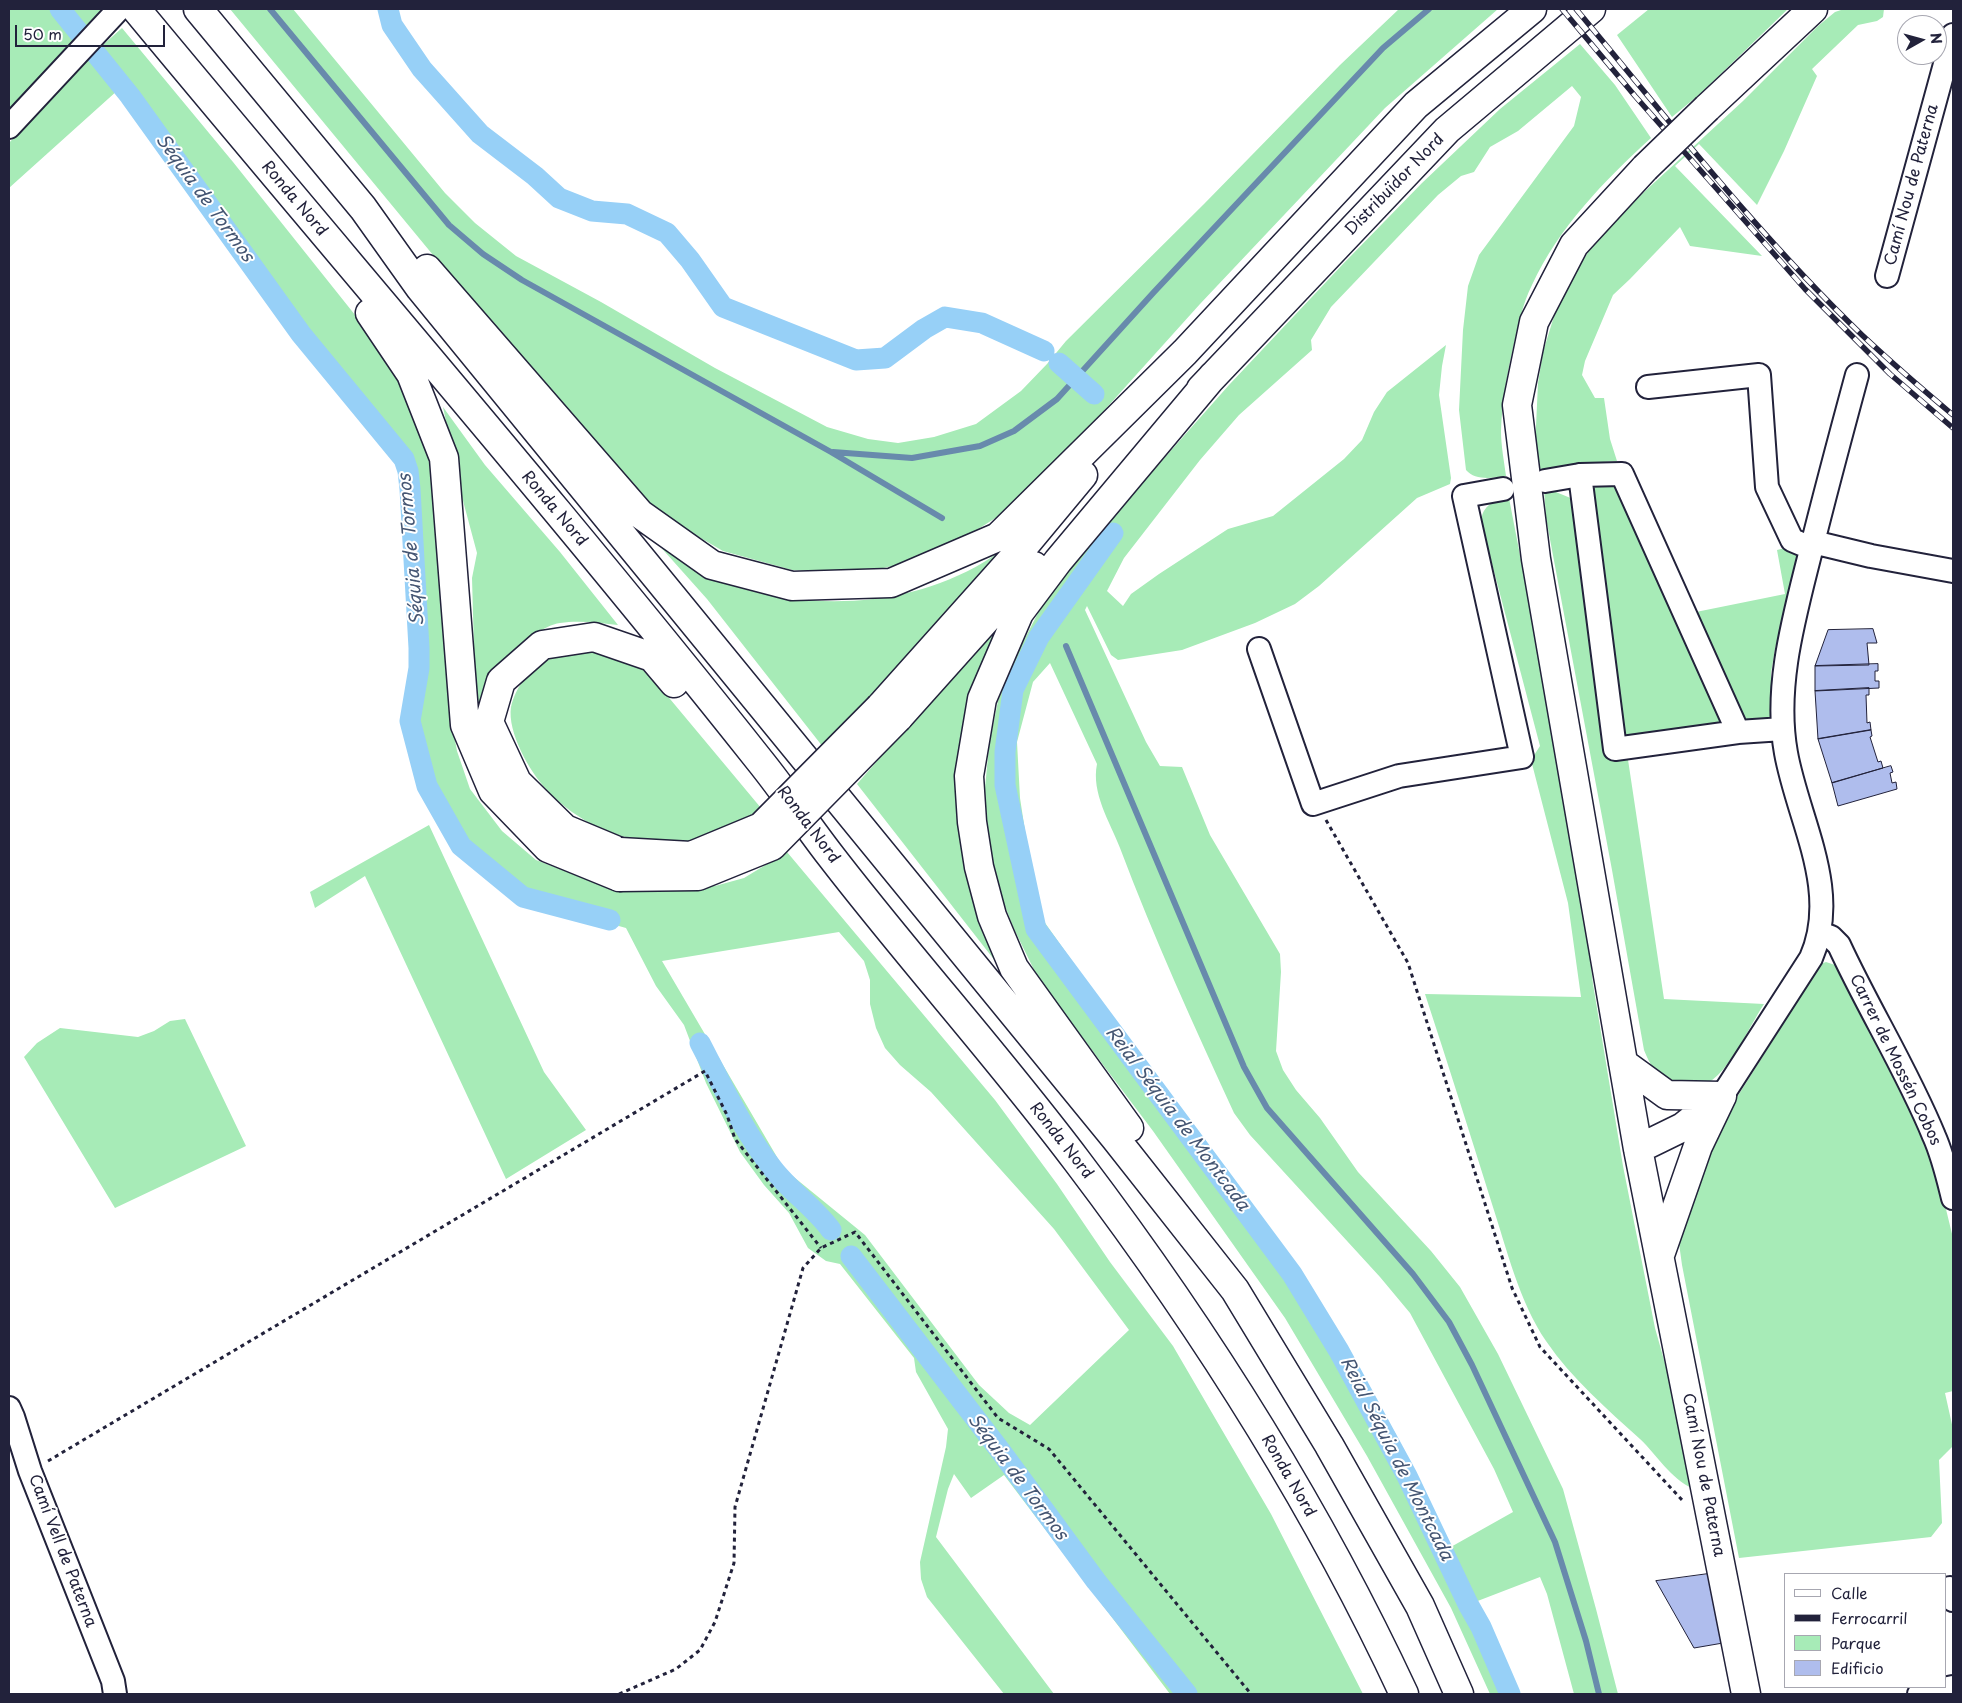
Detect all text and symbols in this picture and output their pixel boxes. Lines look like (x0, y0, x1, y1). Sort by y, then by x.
scale bar (18, 15, 168, 47)
north arrow (1897, 15, 1947, 65)
text: 50 m (23, 22, 62, 45)
text: N (1925, 31, 1947, 45)
street label: Camí Nou de Paterna (1881, 102, 1943, 268)
water label: Séquia de Tormos (150, 130, 258, 266)
street label: Distribuïdor Nord (1341, 130, 1449, 240)
street label: Ronda Nord (257, 158, 331, 240)
street label: Ronda Nord (517, 468, 591, 550)
water label: Séquia de Tormos (395, 473, 429, 627)
street label: Ronda Nord (773, 783, 843, 867)
street label: Carrer de Mossén Cobos (1845, 971, 1945, 1149)
water label: Reial Séquia de Montcada (1101, 1022, 1253, 1216)
street label: Ronda Nord (1025, 1099, 1097, 1183)
water label: Reial Séquia de Montcada (1335, 1354, 1457, 1564)
street label: Camí Nou de Paterna (1678, 1392, 1728, 1558)
water label: Séquia de Tormos (962, 1410, 1072, 1544)
street label: Ronda Nord (1257, 1431, 1319, 1521)
street label: Camí Vell de Paterna (24, 1472, 100, 1630)
legend (1784, 1573, 1947, 1688)
text: Calle (1831, 1581, 1868, 1604)
text: Ferrocarril (1831, 1606, 1908, 1629)
text: Parque (1831, 1631, 1881, 1654)
text: Edificio (1831, 1656, 1884, 1679)

